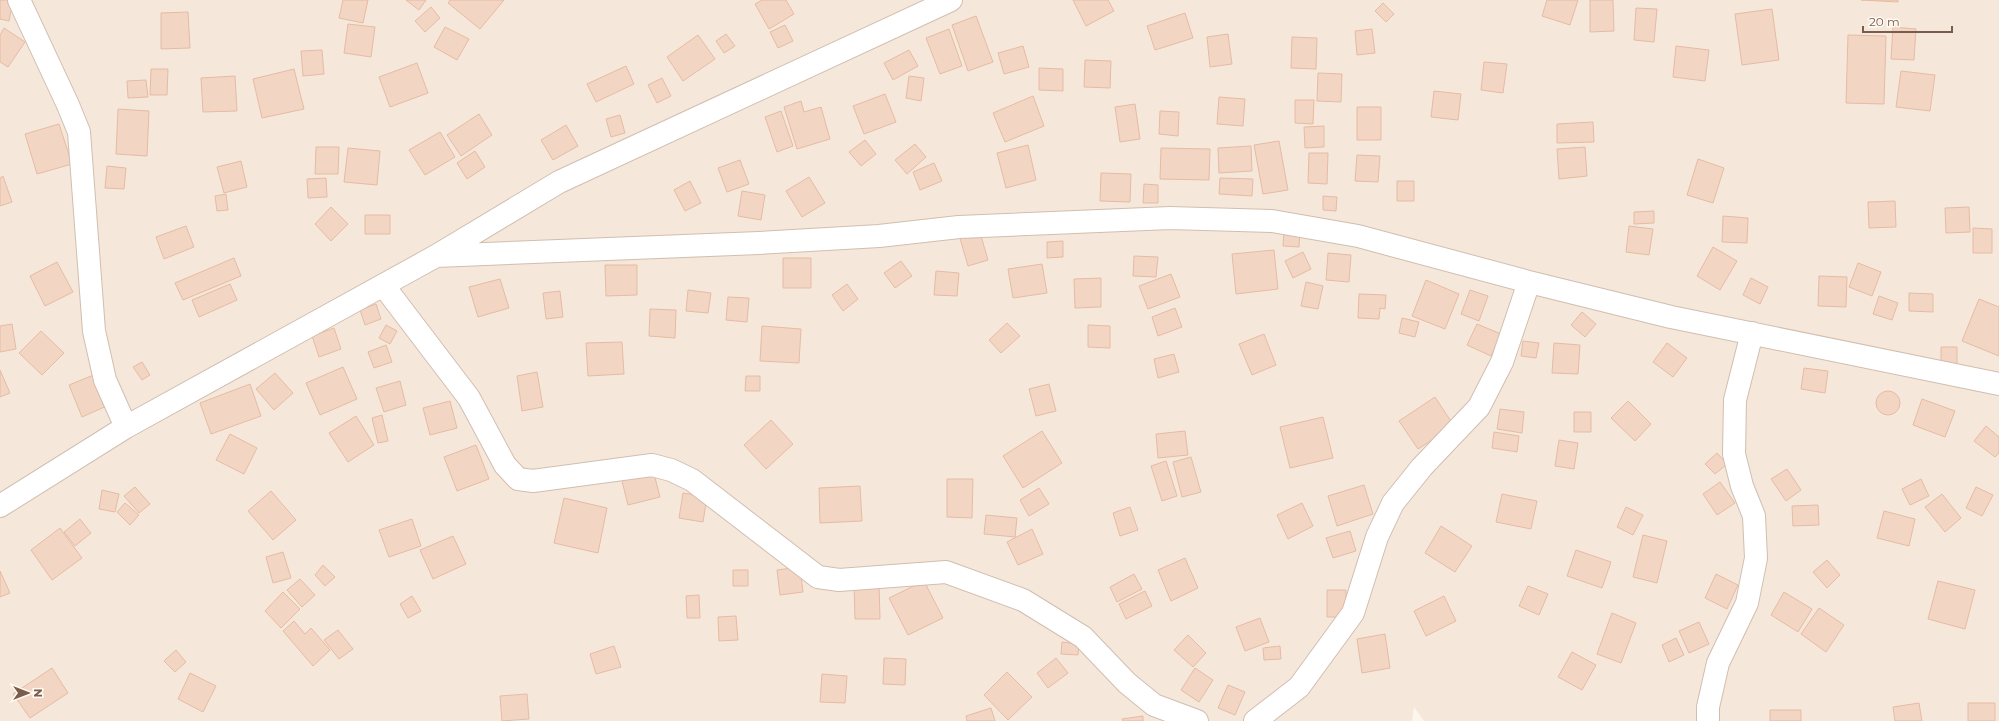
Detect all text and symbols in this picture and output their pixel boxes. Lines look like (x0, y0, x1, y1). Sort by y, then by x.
scale bar (1863, 8, 1952, 34)
text: 20 m (1869, 14, 1900, 29)
north arrow (8, 673, 48, 713)
text: N (31, 689, 45, 697)

